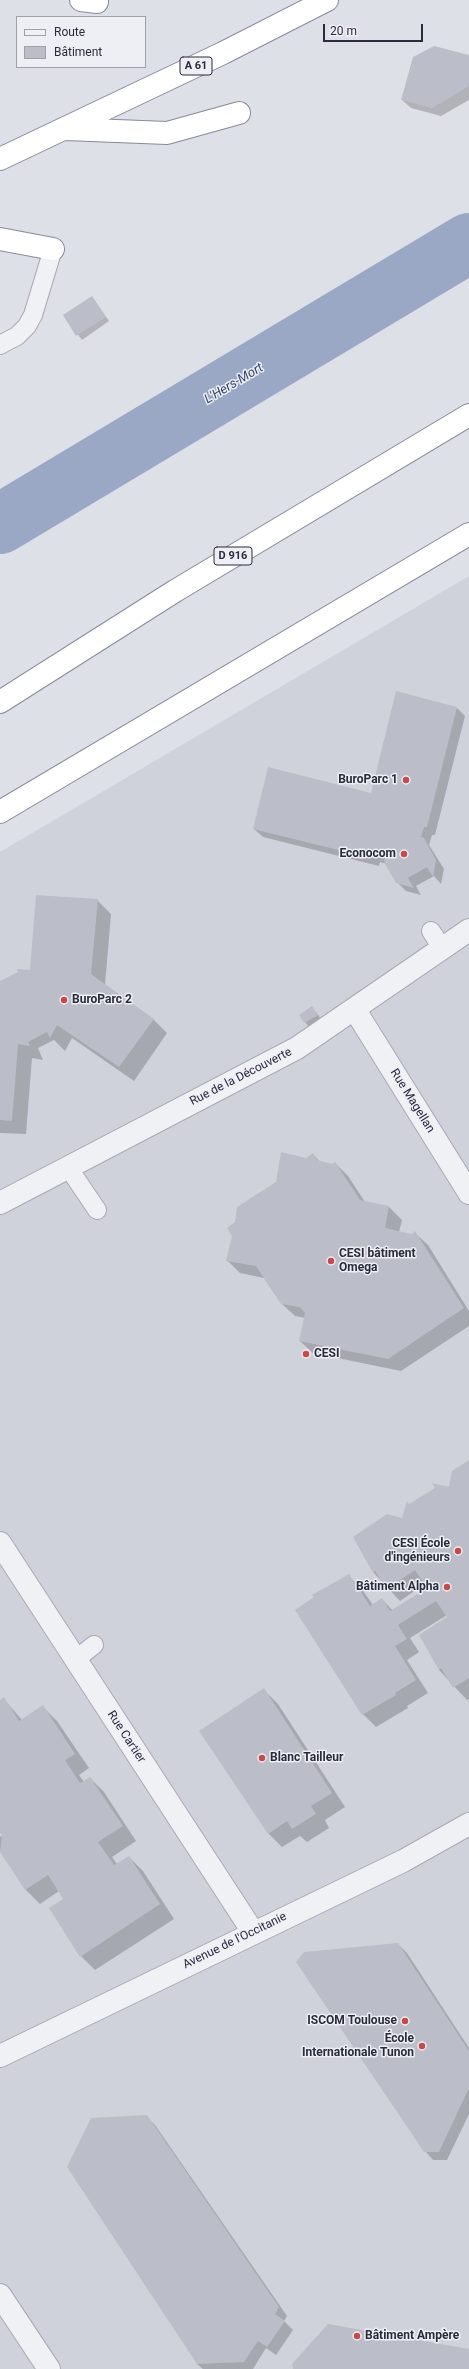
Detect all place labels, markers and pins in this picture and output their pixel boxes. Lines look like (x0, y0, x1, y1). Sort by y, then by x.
place label: BuroParc 1 (338, 773, 398, 787)
marker: BuroParc 1 (401, 775, 411, 785)
place label: Econocom (339, 847, 396, 861)
marker: Econocom (399, 849, 409, 859)
place label: BuroParc 2 (72, 993, 132, 1007)
marker: BuroParc 2 (59, 995, 69, 1005)
place label: CESI bâtiment Omega (339, 1247, 416, 1275)
marker: CESI bâtiment Omega (326, 1256, 336, 1266)
place label: CESI (314, 1347, 340, 1361)
marker: CESI (301, 1349, 311, 1359)
place label: CESI École d'ingénieurs (384, 1537, 450, 1565)
marker: CESI École d'ingénieurs (453, 1546, 463, 1556)
place label: Bâtiment Alpha (356, 1580, 439, 1594)
marker: Bâtiment Alpha (442, 1582, 452, 1592)
place label: Blanc Tailleur (270, 1751, 343, 1765)
marker: Blanc Tailleur (257, 1753, 267, 1763)
place label: ISCOM Toulouse (307, 2014, 397, 2028)
marker: ISCOM Toulouse (400, 2016, 410, 2026)
place label: École Internationale Tunon (302, 2032, 414, 2060)
marker: École Internationale Tunon (417, 2041, 427, 2051)
place label: Bâtiment Ampère (365, 2329, 459, 2343)
marker: Bâtiment Ampère (352, 2331, 362, 2341)

